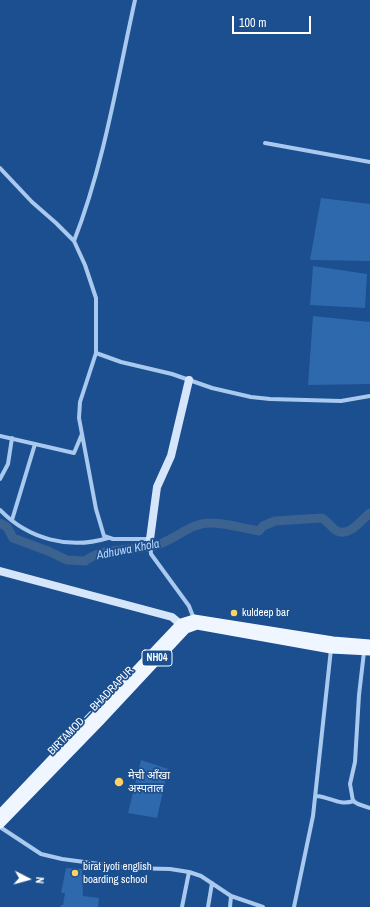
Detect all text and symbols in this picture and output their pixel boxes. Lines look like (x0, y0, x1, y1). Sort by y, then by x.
scale bar (234, 8, 313, 34)
text: 100 m (239, 15, 266, 31)
water label: Adhuwa Khola (95, 537, 161, 563)
place label: kuldeep bar (242, 606, 289, 620)
marker: kuldeep bar (229, 608, 239, 618)
road number: NH04 (142, 650, 172, 666)
street label: BIRTAMOD — BHADRAPUR (45, 664, 137, 758)
place label: मेची आँखा अस्पताल (128, 769, 170, 795)
marker: मेची आँखा अस्पताल (113, 776, 125, 788)
north arrow (8, 859, 48, 899)
place label: birat jyoti english boarding school (83, 860, 152, 886)
marker: birat jyoti english boarding school (70, 868, 80, 878)
text: N (33, 876, 47, 884)

